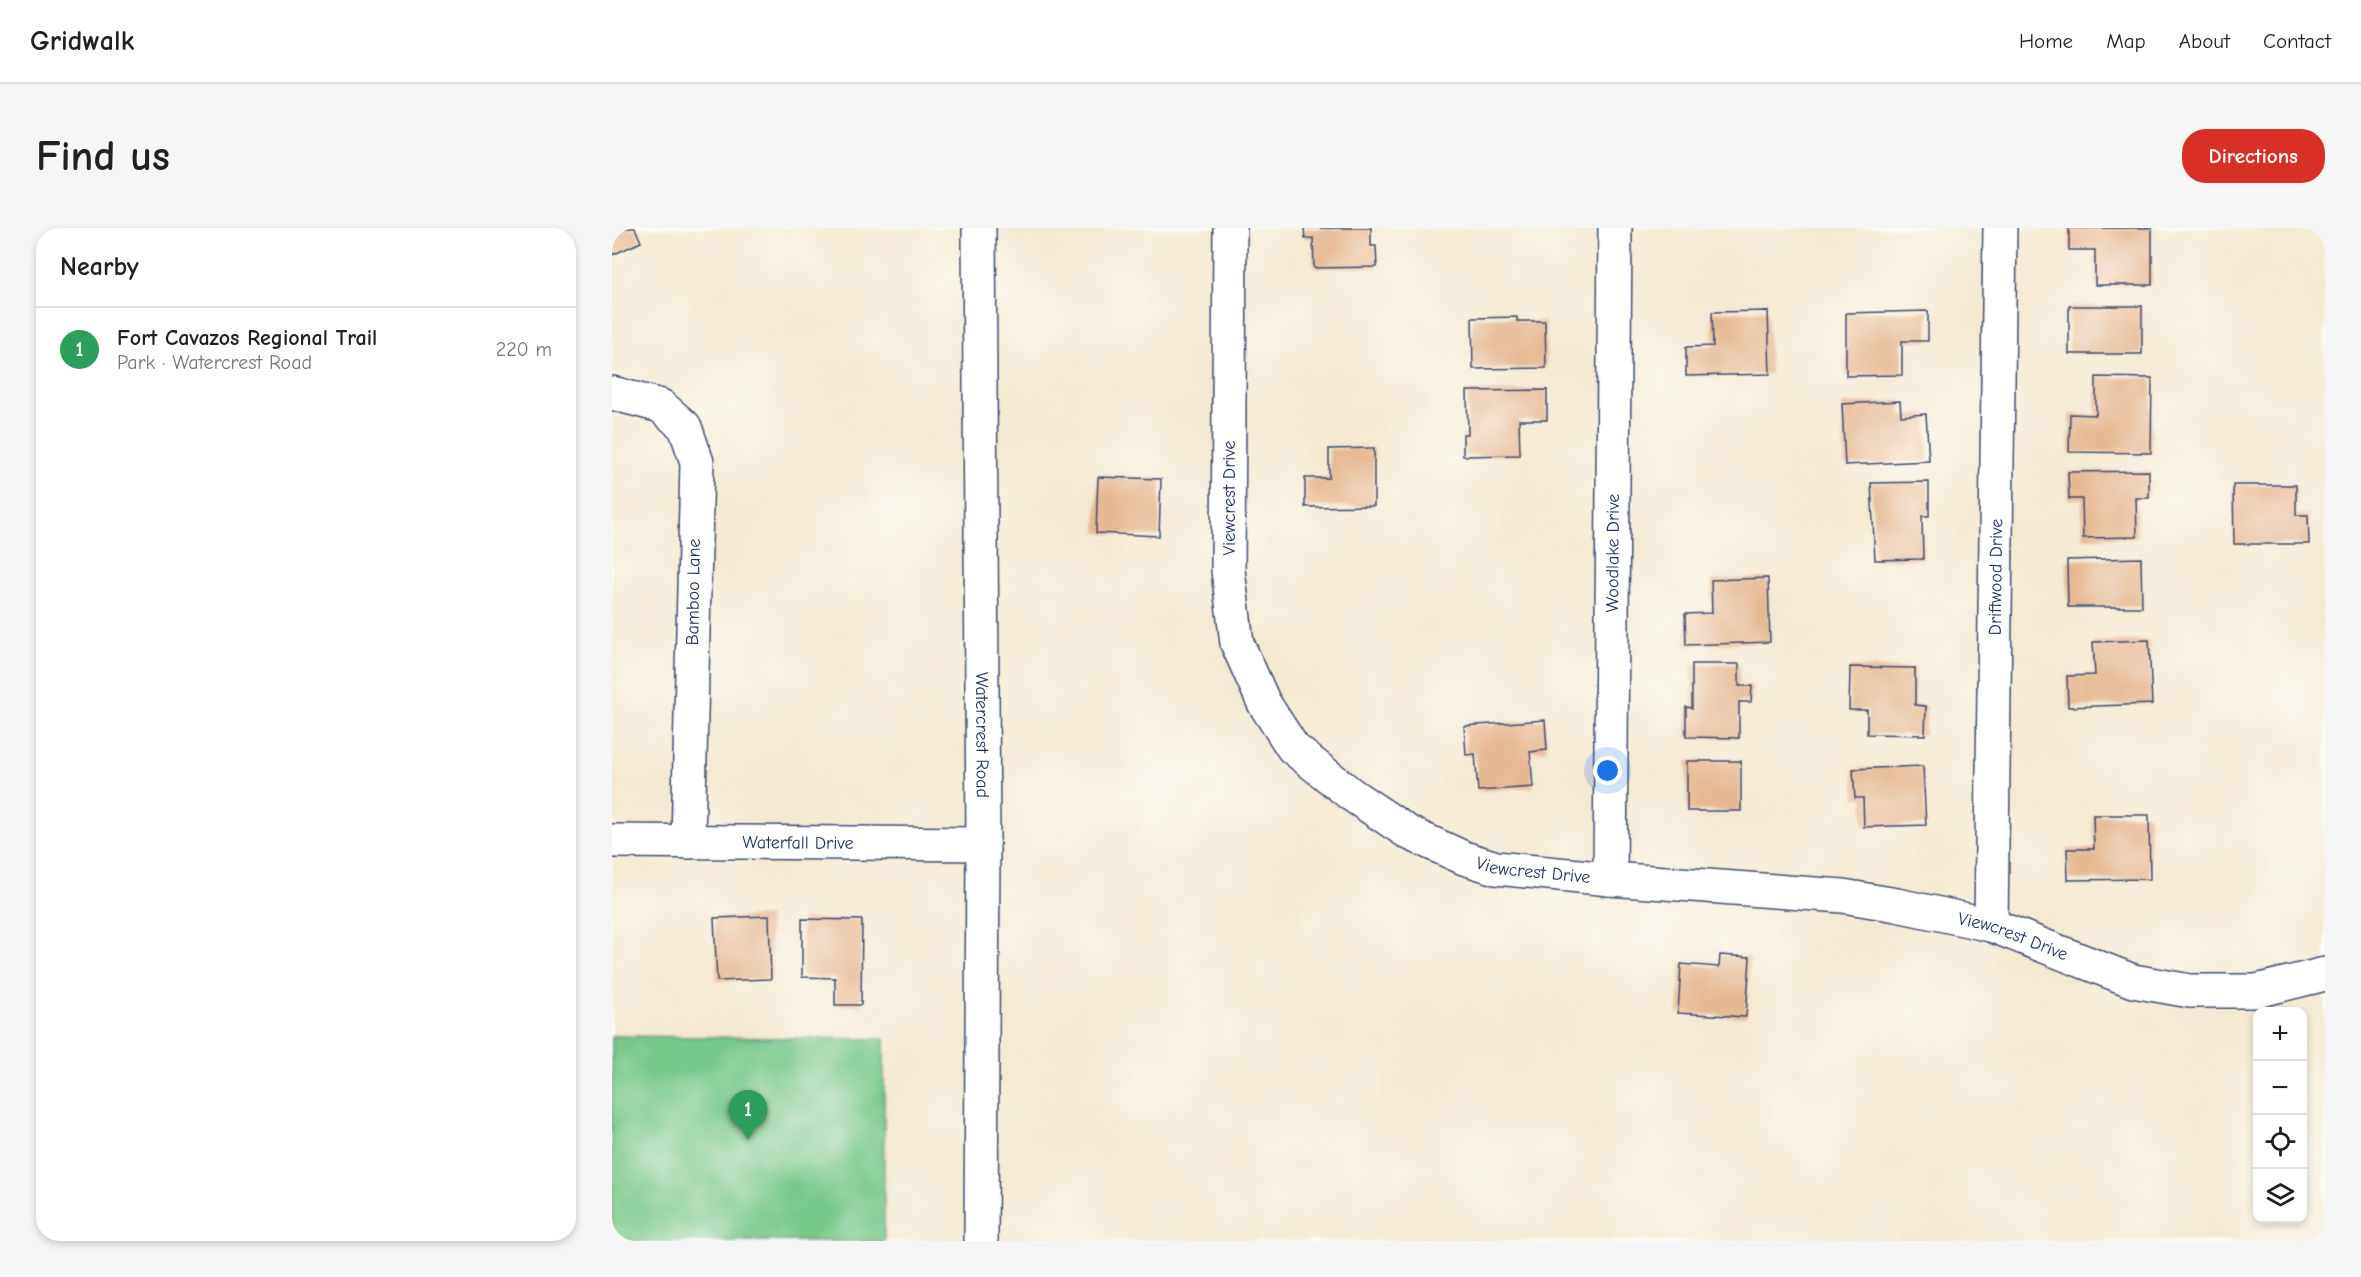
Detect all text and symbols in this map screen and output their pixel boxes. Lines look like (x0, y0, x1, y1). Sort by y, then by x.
text: Gridwalk (30, 25, 134, 57)
text: Home (2019, 29, 2073, 53)
text: Map (2106, 29, 2146, 53)
text: About (2179, 29, 2230, 53)
text: Contact (2263, 29, 2331, 53)
button: Directions (2182, 129, 2325, 183)
text: Find us (36, 132, 170, 181)
text: Nearby (60, 252, 139, 282)
text: Fort Cavazos Regional Trail (117, 325, 377, 351)
text: 1 (76, 338, 83, 361)
text: 220 m (496, 338, 552, 361)
text: Park · Watercrest Road (117, 351, 312, 374)
street label: Viewcrest Drive (1219, 440, 1240, 556)
street label: Woodlake Drive (1602, 493, 1624, 613)
street label: Driftwood Drive (1985, 519, 2007, 635)
street label: Bamboo Lane (682, 538, 705, 646)
street label: Watercrest Road (971, 672, 993, 798)
your location (1593, 756, 1622, 785)
street label: Waterfall Drive (742, 832, 854, 854)
street label: Viewcrest Drive (1473, 852, 1591, 888)
street label: Viewcrest Drive (1956, 908, 2071, 965)
map controls (2253, 1007, 2307, 1223)
button: + (2253, 1007, 2307, 1061)
button: − (2253, 1061, 2307, 1115)
pin: 1 (728, 1090, 768, 1140)
button: locate (2253, 1115, 2307, 1169)
button: layers (2253, 1169, 2307, 1223)

